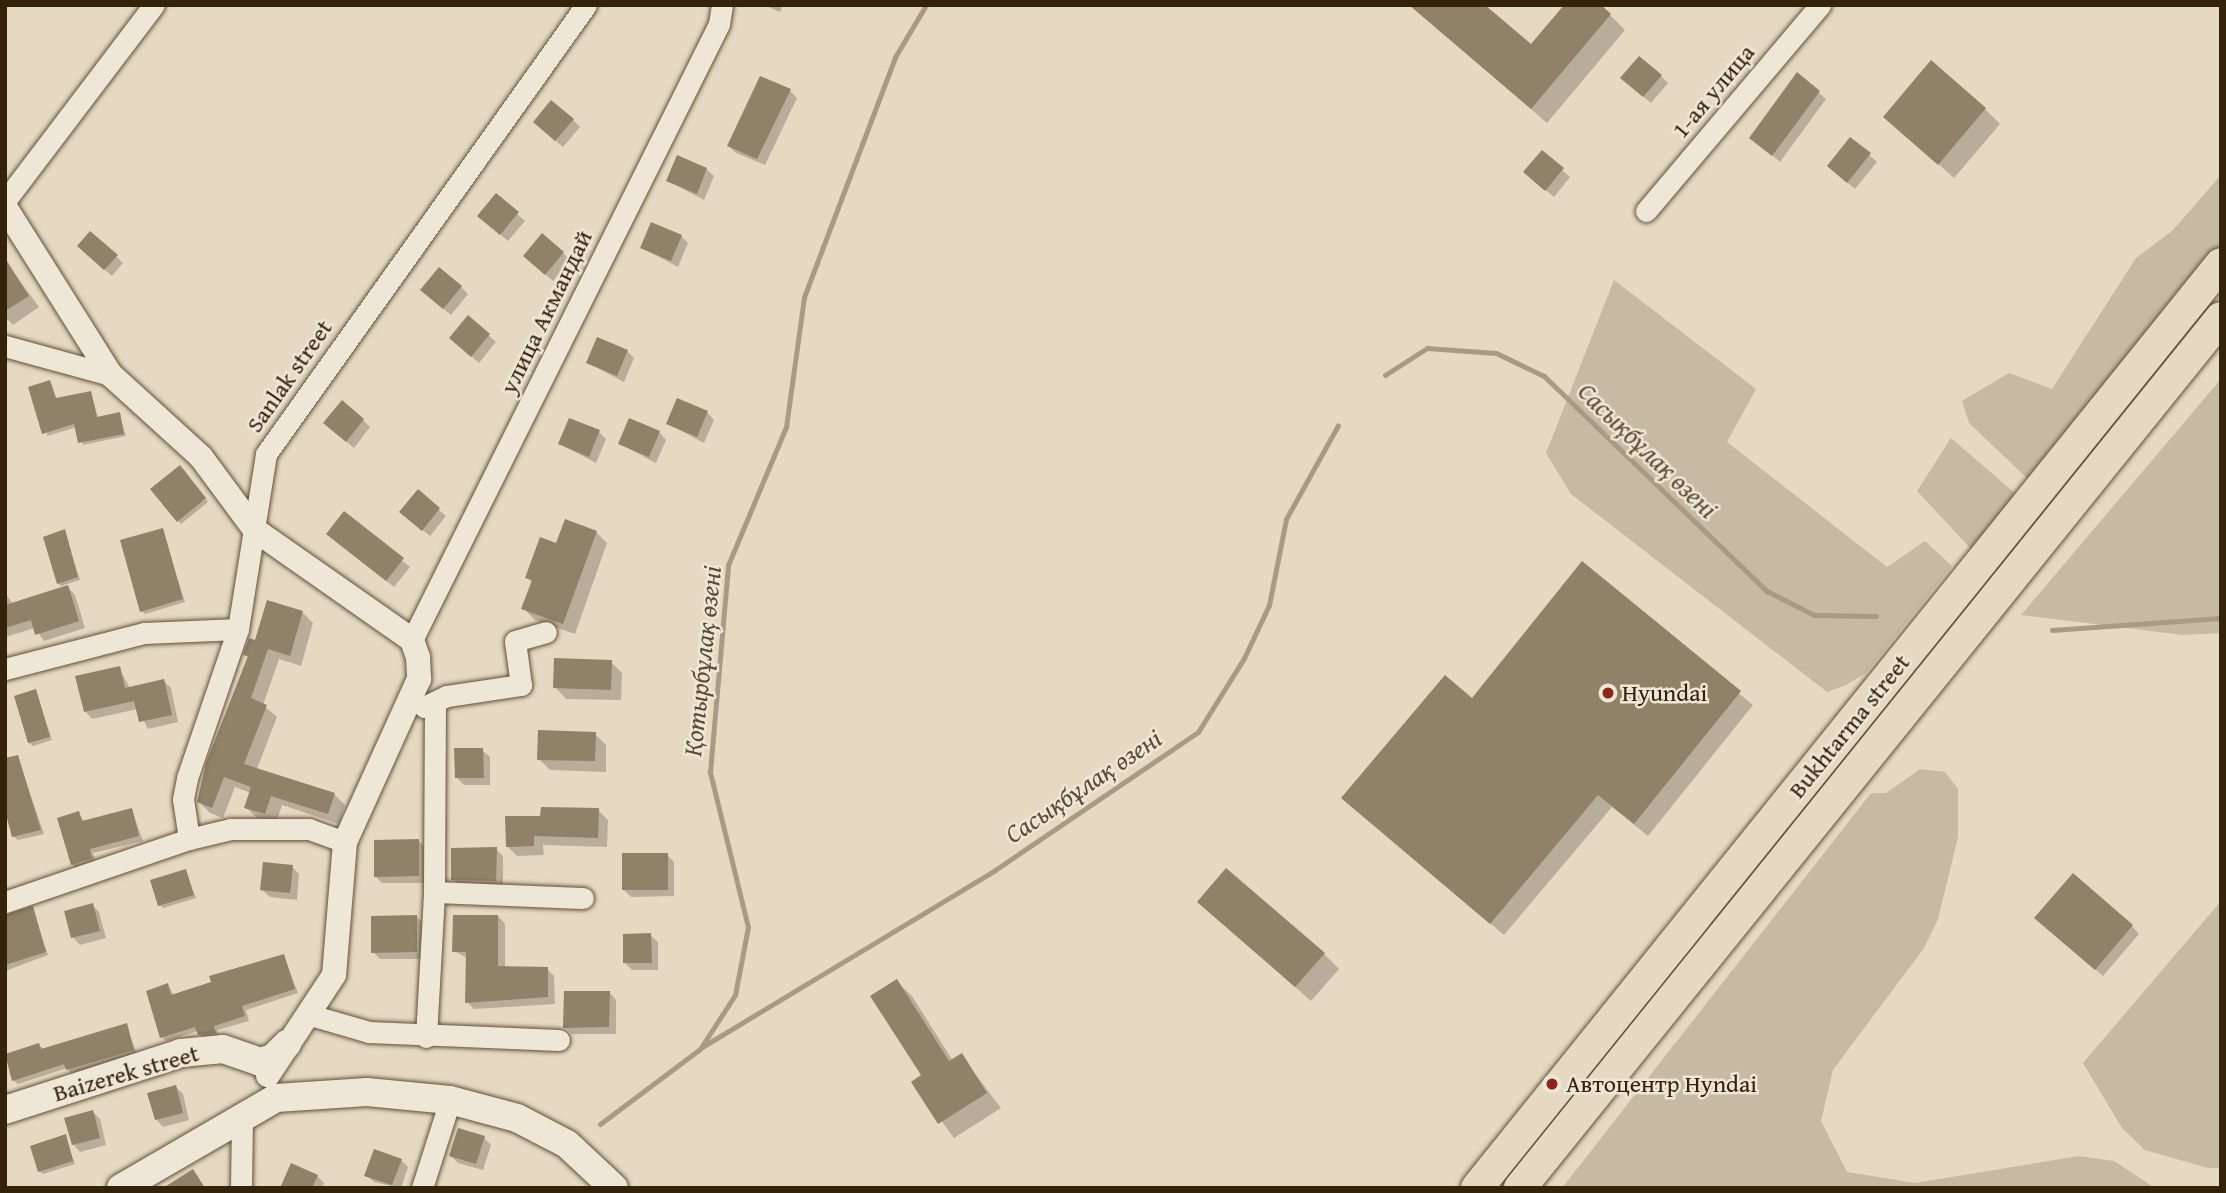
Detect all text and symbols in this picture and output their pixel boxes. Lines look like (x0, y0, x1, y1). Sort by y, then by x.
street label: 1-ая улица (1666, 38, 1760, 144)
street label: улица Акмандай (494, 226, 598, 398)
street label: Sanlak street (240, 314, 338, 438)
water label: Сасықбұлақ өзені (1572, 376, 1724, 524)
water label: Қотырбұлақ өзені (676, 564, 728, 758)
street label: Bukhtarma street (1782, 648, 1916, 804)
place label: Hyundai (1622, 679, 1707, 707)
marker: Hyundai (1600, 685, 1616, 701)
water label: Сасықбұлақ өзені (999, 722, 1167, 850)
street label: Baizerek street (50, 1038, 202, 1108)
place label: Автоцентр Hyndai (1566, 1070, 1757, 1098)
marker: Автоцентр Hyndai (1544, 1076, 1560, 1092)

